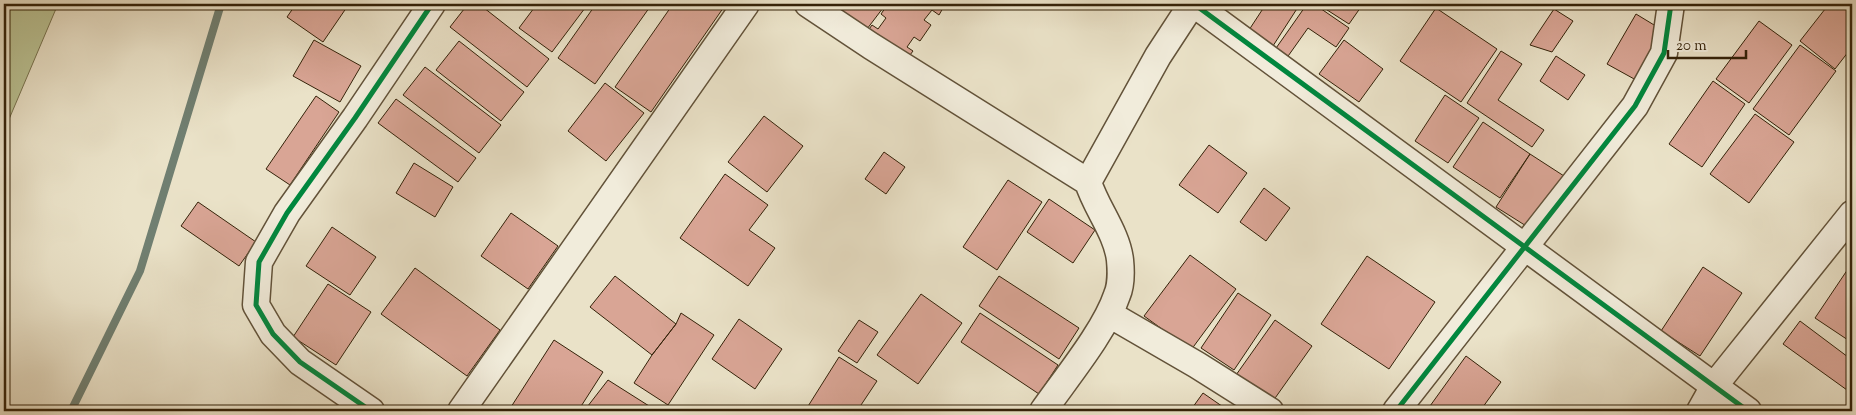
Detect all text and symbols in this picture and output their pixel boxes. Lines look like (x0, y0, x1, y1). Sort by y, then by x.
scale bar (1668, 28, 1746, 60)
text: 20 m (1676, 36, 1707, 57)

